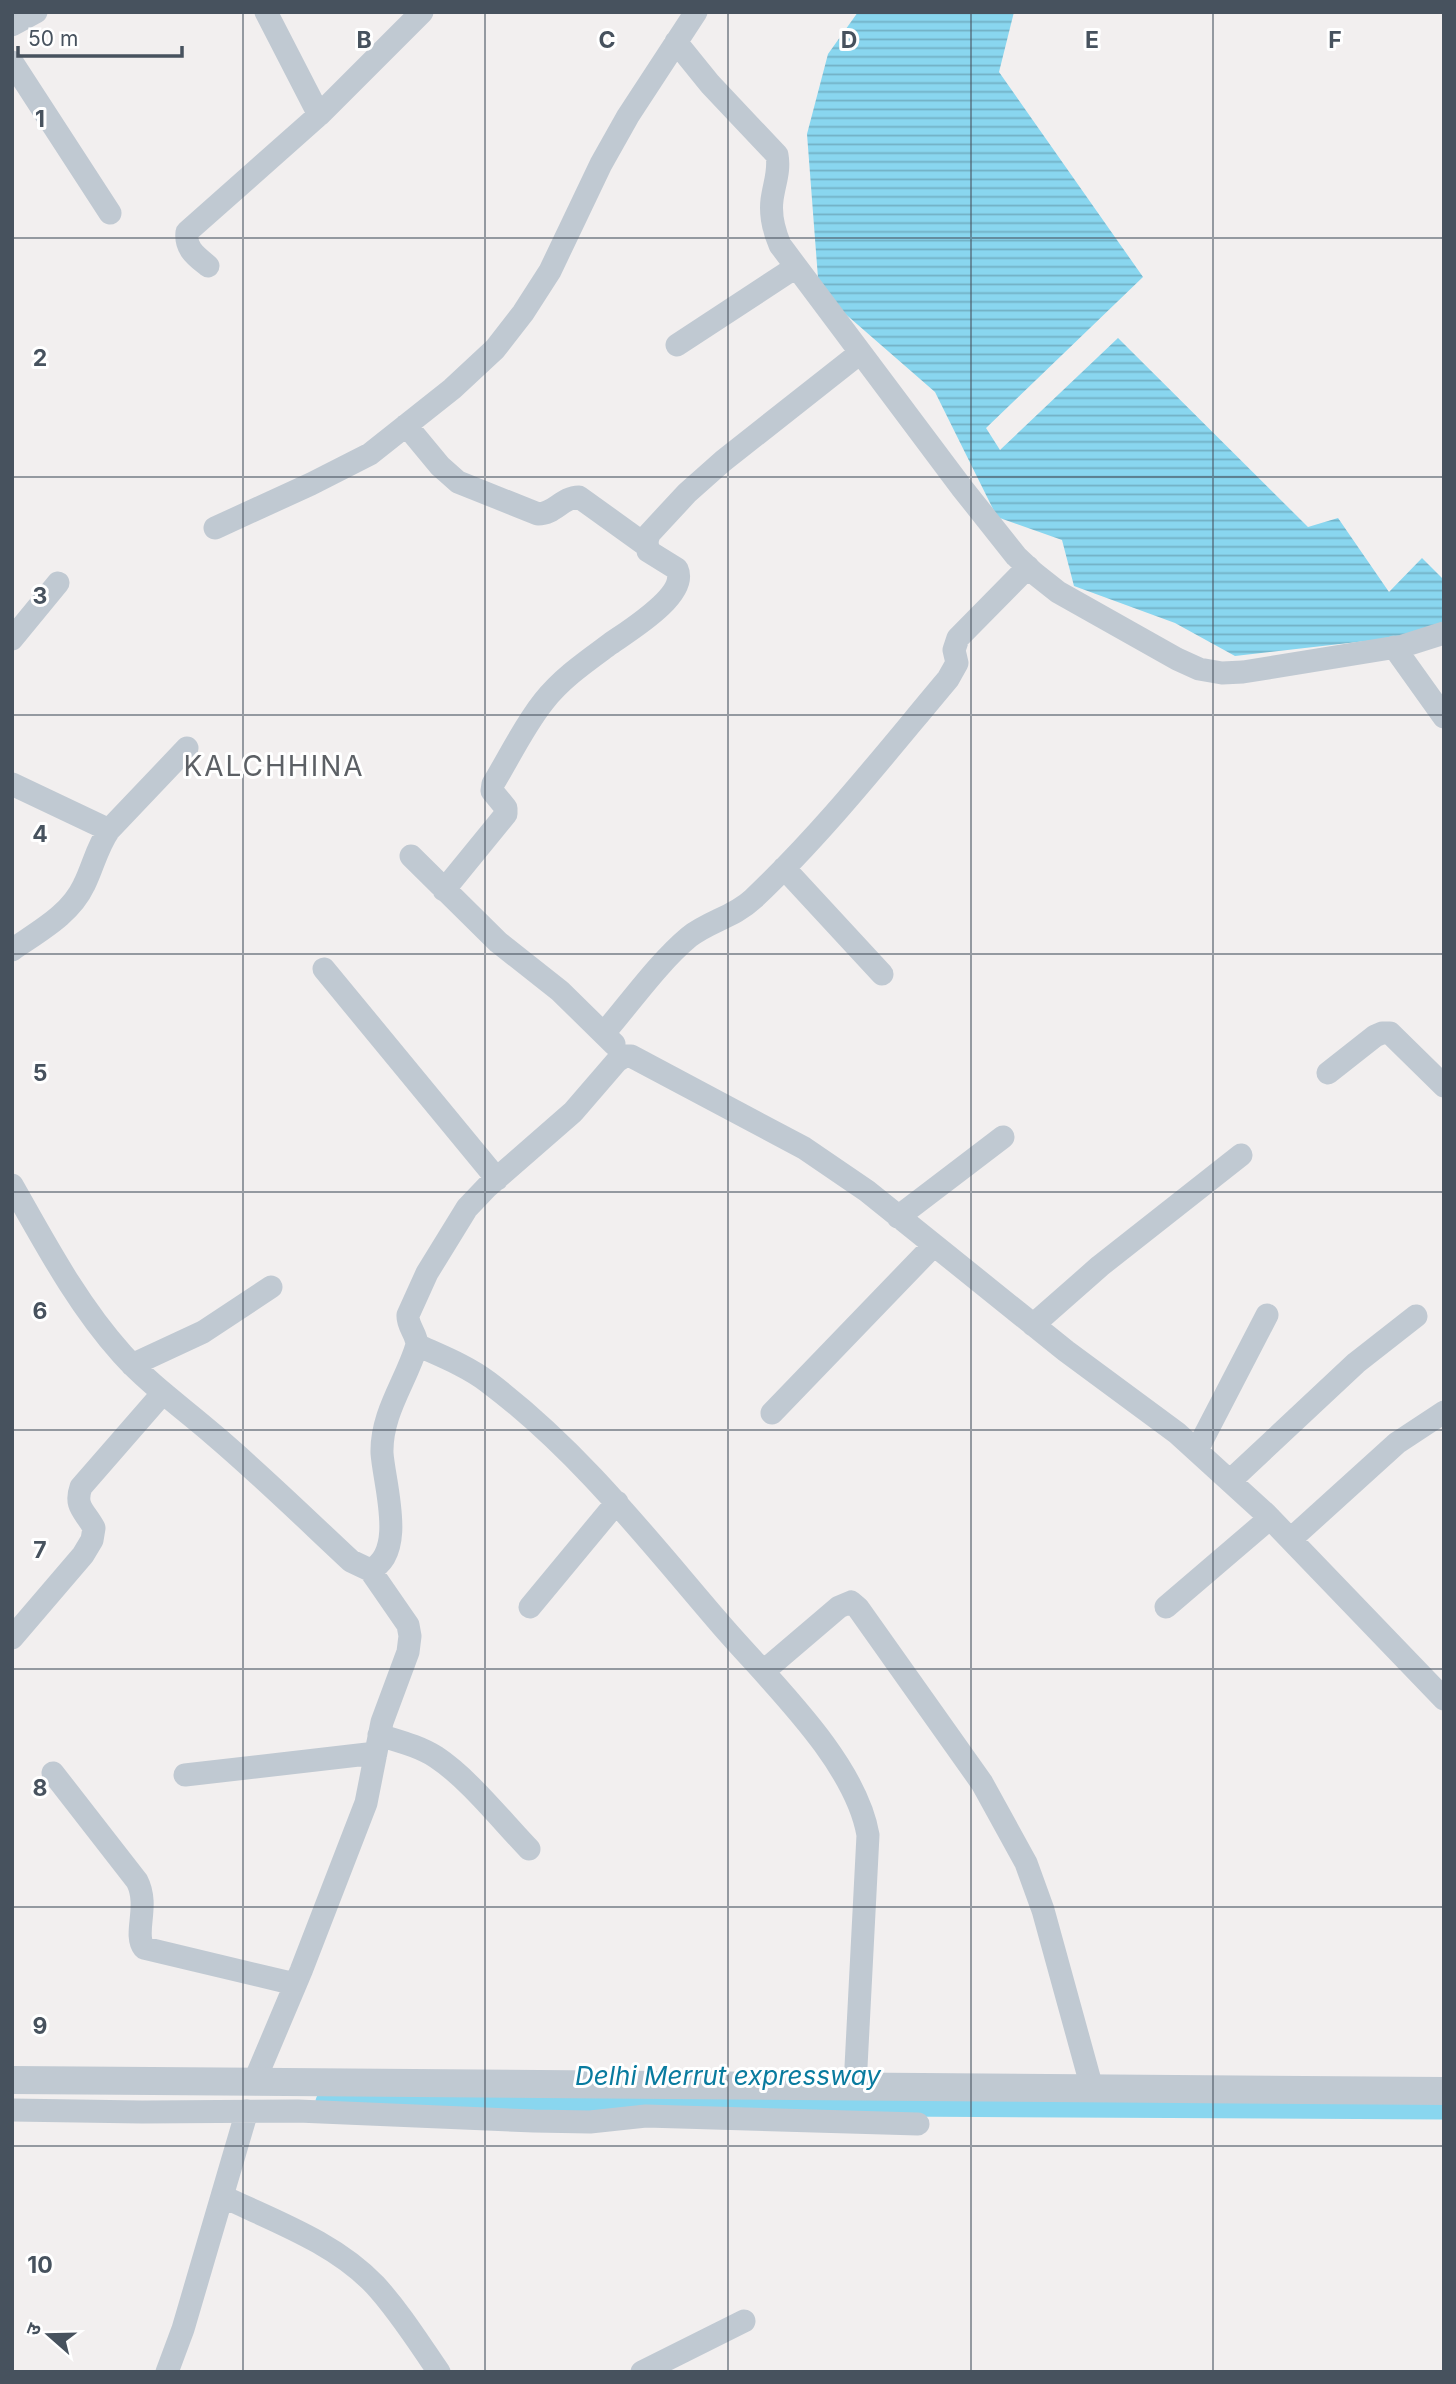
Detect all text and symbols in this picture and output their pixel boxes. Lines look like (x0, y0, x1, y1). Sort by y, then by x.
scale bar (18, 14, 182, 58)
text: 50 m (28, 26, 78, 51)
text: B (356, 26, 372, 54)
text: C (598, 26, 616, 54)
text: D (841, 26, 857, 54)
text: E (1085, 26, 1099, 54)
text: F (1328, 26, 1342, 54)
text: 1 (35, 105, 45, 133)
text: 2 (33, 344, 47, 372)
text: 3 (33, 582, 47, 610)
district label: KALCHHINA (183, 749, 365, 783)
text: 4 (32, 820, 48, 848)
text: 5 (33, 1059, 47, 1087)
text: 6 (33, 1297, 47, 1325)
text: 7 (33, 1536, 47, 1564)
text: 8 (33, 1774, 47, 1802)
text: 9 (33, 2012, 47, 2040)
water label: Delhi Merrut expressway (575, 2060, 882, 2091)
text: 10 (27, 2251, 53, 2279)
north arrow (14, 2300, 84, 2370)
text: उ (21, 2319, 47, 2339)

